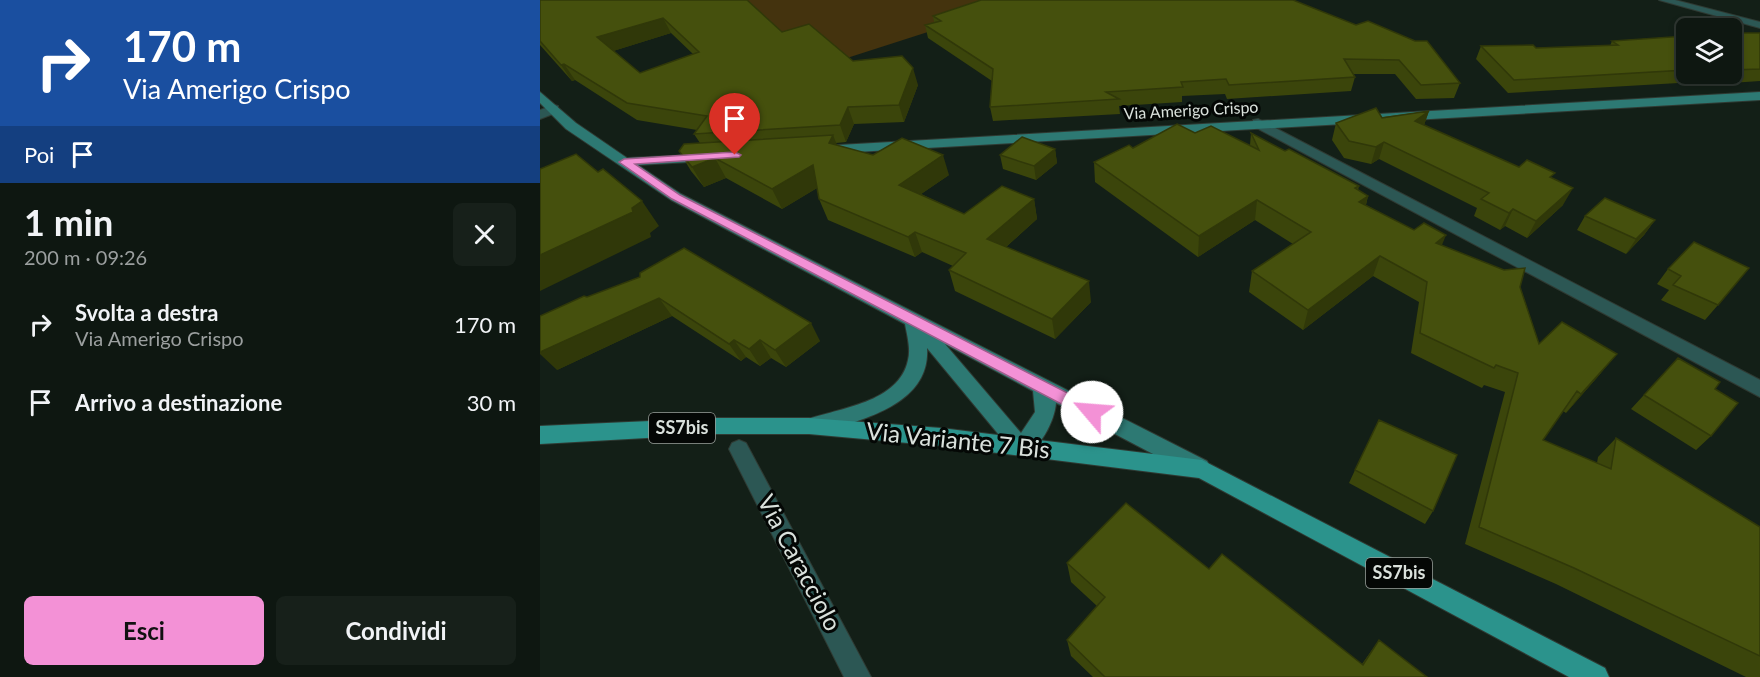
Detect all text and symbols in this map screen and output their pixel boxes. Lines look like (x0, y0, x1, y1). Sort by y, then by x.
map controls (1676, 18, 1742, 84)
button: layers (1676, 18, 1742, 84)
text: 170 m (123, 21, 241, 71)
icon: right (24, 24, 102, 102)
text: Via Amerigo Crispo (123, 72, 351, 105)
pin (709, 93, 760, 155)
street label: Via Amerigo Crispo (1123, 96, 1259, 123)
icon: arrive (718, 102, 751, 135)
icon: arrive (66, 138, 99, 171)
text: Poi (24, 141, 54, 168)
text: 1 min (24, 200, 113, 244)
button: close (453, 203, 516, 266)
text: 200 m · 09:26 (24, 245, 147, 269)
text: Svolta a destra (75, 299, 218, 326)
icon: right (24, 308, 57, 341)
text: 170 m (454, 311, 516, 338)
text: Via Amerigo Crispo (75, 326, 244, 350)
position arrow (1060, 380, 1124, 444)
icon: arrive (24, 386, 57, 419)
text: Arrivo a destinazione (75, 389, 282, 416)
text: 30 m (467, 389, 516, 416)
road number: SS7bis (649, 413, 715, 443)
street label: Via Variante 7 Bis (865, 415, 1051, 464)
street label: Via Caracciolo (752, 489, 848, 635)
road number: SS7bis (1366, 558, 1432, 588)
button: Esci (24, 596, 264, 665)
button: Condividi (276, 596, 516, 665)

